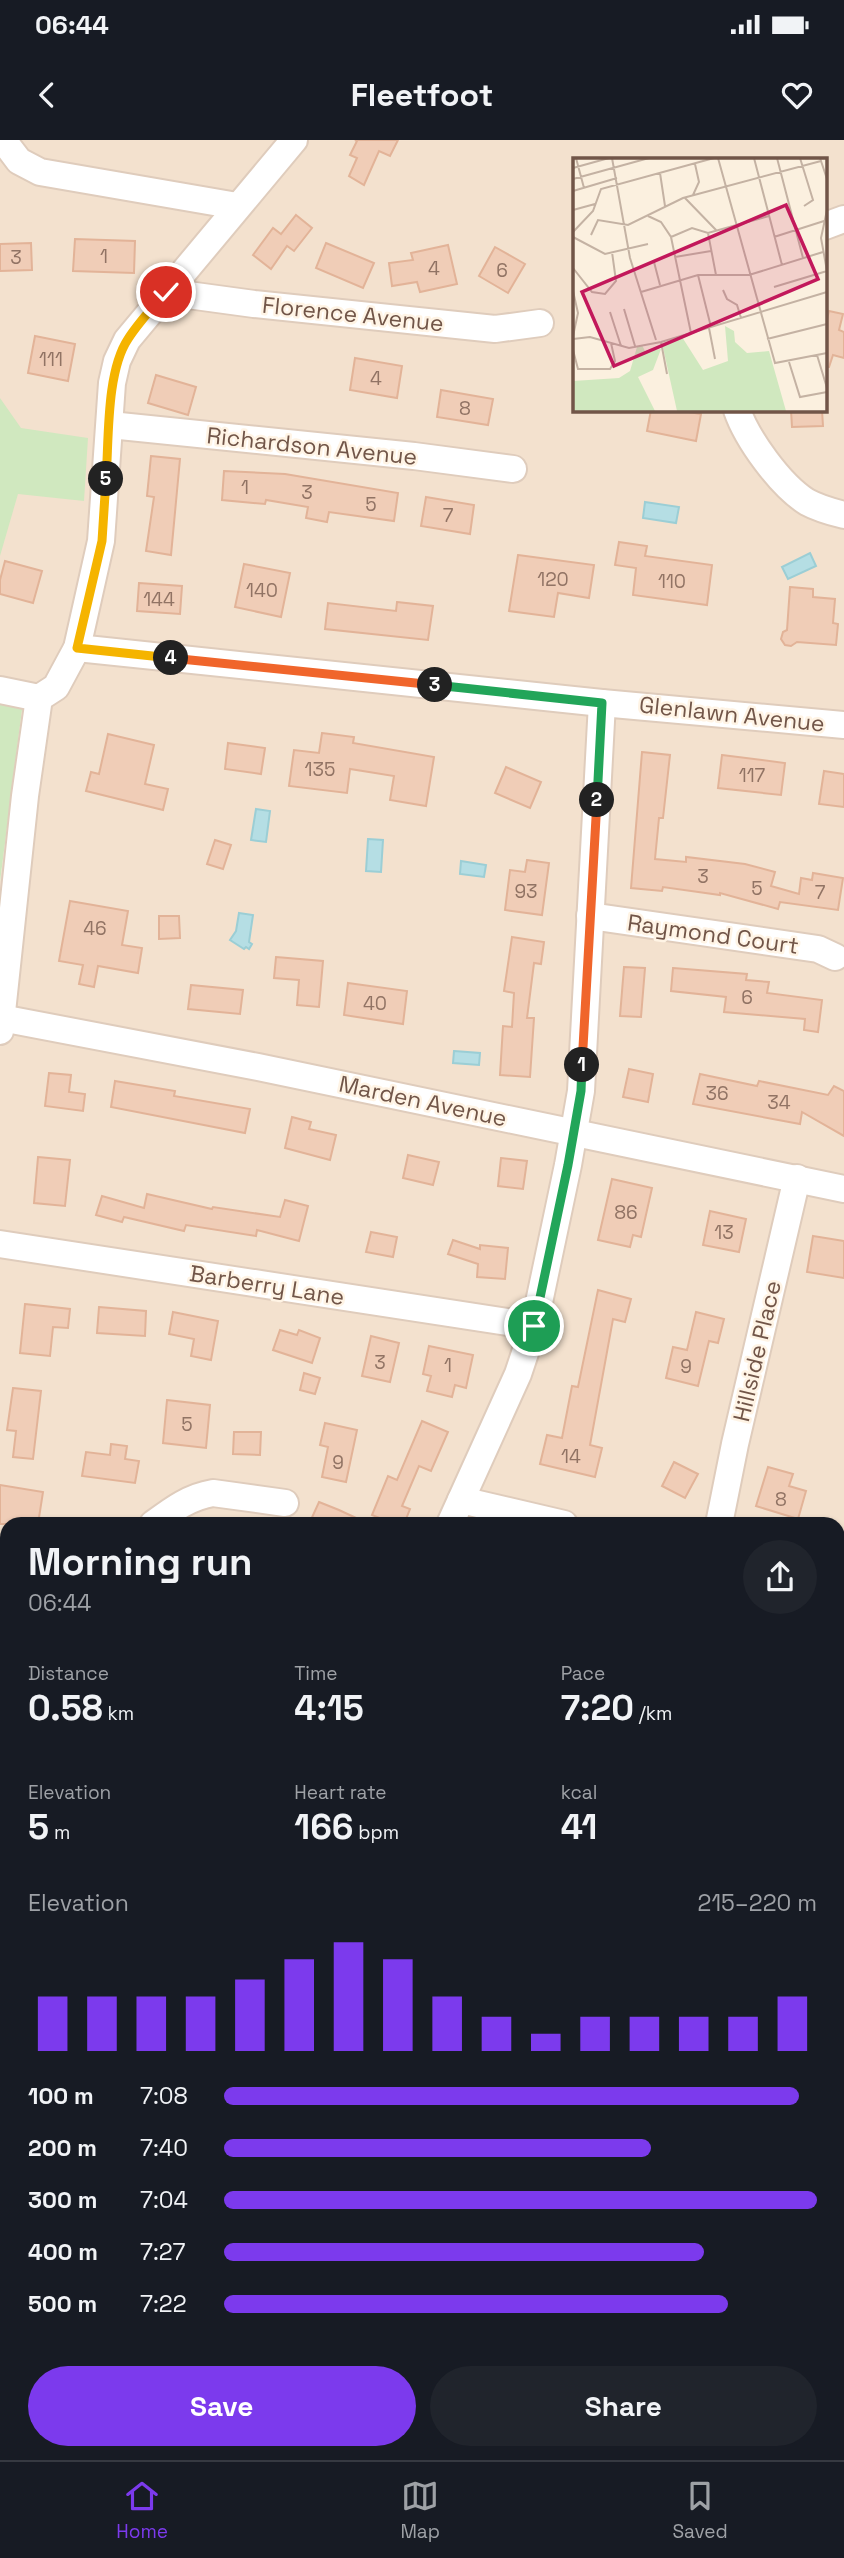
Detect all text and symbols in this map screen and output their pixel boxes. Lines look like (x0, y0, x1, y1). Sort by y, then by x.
text: 06:44 (35, 8, 109, 42)
text: Fleetfoot (351, 75, 493, 115)
icon: back (28, 76, 66, 114)
icon: heart (778, 76, 816, 114)
inset map (573, 158, 826, 411)
house number: 1 (100, 244, 108, 269)
house number: 3 (10, 245, 22, 270)
house number: 4 (428, 256, 440, 281)
house number: 6 (496, 258, 508, 283)
pin (136, 262, 196, 322)
icon: check (147, 273, 185, 311)
street label: Florence Avenue (261, 290, 445, 338)
house number: 111 (39, 347, 63, 372)
house number: 4 (370, 366, 382, 391)
house number: 8 (459, 396, 471, 421)
street label: Richardson Avenue (205, 420, 419, 472)
pin: 5 (88, 462, 124, 496)
text: 5 (100, 466, 111, 491)
house number: 1 (241, 475, 249, 500)
house number: 3 (301, 480, 313, 505)
house number: 5 (365, 492, 377, 517)
house number: 7 (443, 503, 454, 528)
house number: 120 (537, 567, 569, 592)
house number: 110 (658, 569, 686, 594)
house number: 140 (246, 578, 278, 603)
house number: 144 (143, 587, 175, 612)
pin: 4 (154, 640, 188, 676)
text: 4 (164, 645, 177, 670)
pin: 3 (418, 668, 452, 702)
text: 3 (429, 672, 440, 697)
street label: Glenlawn Avenue (638, 689, 826, 739)
house number: 135 (305, 757, 335, 782)
house number: 117 (739, 763, 766, 788)
pin: 2 (580, 782, 614, 818)
text: 2 (591, 787, 602, 812)
house number: 3 (697, 864, 709, 889)
house number: 5 (751, 876, 763, 901)
house number: 93 (514, 879, 538, 904)
house number: 7 (815, 880, 826, 905)
street label: Raymond Court (625, 907, 801, 961)
house number: 46 (83, 916, 107, 941)
house number: 6 (741, 985, 753, 1010)
house number: 40 (363, 991, 387, 1016)
pin: 1 (564, 1048, 600, 1082)
text: 1 (577, 1052, 586, 1077)
street label: Marden Avenue (336, 1069, 510, 1133)
house number: 36 (705, 1081, 729, 1106)
house number: 34 (767, 1090, 791, 1115)
house number: 86 (614, 1200, 638, 1225)
house number: 13 (714, 1220, 734, 1245)
street label: Barberry Lane (187, 1258, 347, 1312)
street label: Hillside Place (726, 1278, 788, 1424)
pin (504, 1296, 564, 1356)
icon: arrive (515, 1307, 553, 1345)
house number: 3 (374, 1350, 386, 1375)
house number: 1 (444, 1353, 452, 1378)
house number: 9 (680, 1354, 692, 1379)
house number: 5 (181, 1412, 193, 1437)
house number: 14 (561, 1444, 581, 1469)
house number: 9 (332, 1450, 344, 1475)
house number: 8 (775, 1487, 787, 1512)
text: Morning run (28, 1538, 253, 1586)
button: share (743, 1540, 817, 1614)
text: 06:44 (28, 1588, 91, 1618)
text: Distance (28, 1661, 109, 1686)
text: Time (294, 1661, 338, 1686)
text: Pace (561, 1661, 605, 1686)
text: 0.58 (28, 1686, 103, 1730)
text: 4:15 (294, 1686, 364, 1730)
text: 7:20 (561, 1686, 634, 1730)
text: km (103, 1701, 134, 1726)
text: /km (634, 1701, 672, 1726)
text: Elevation (28, 1780, 111, 1805)
text: Heart rate (294, 1780, 387, 1805)
text: kcal (561, 1780, 597, 1805)
text: 5 (28, 1805, 49, 1849)
text: 166 (294, 1805, 353, 1849)
text: 41 (561, 1805, 597, 1849)
text: m (49, 1820, 70, 1845)
text: bpm (353, 1820, 399, 1845)
text: Elevation (28, 1888, 129, 1918)
text: 215–220 m (698, 1888, 817, 1918)
text: 100 m (28, 2081, 94, 2111)
text: 7:08 (140, 2081, 188, 2111)
text: 200 m (28, 2133, 97, 2163)
text: 7:40 (140, 2133, 188, 2163)
text: 300 m (28, 2185, 97, 2215)
text: 7:04 (140, 2185, 188, 2215)
text: 400 m (28, 2237, 98, 2267)
text: 7:27 (140, 2237, 185, 2267)
text: 500 m (28, 2289, 97, 2319)
text: 7:22 (140, 2289, 187, 2319)
button: Save (28, 2366, 416, 2446)
button: Share (430, 2366, 817, 2446)
tab: Home (116, 2477, 168, 2544)
tab: Map (400, 2477, 440, 2544)
tab: Saved (672, 2477, 728, 2544)

